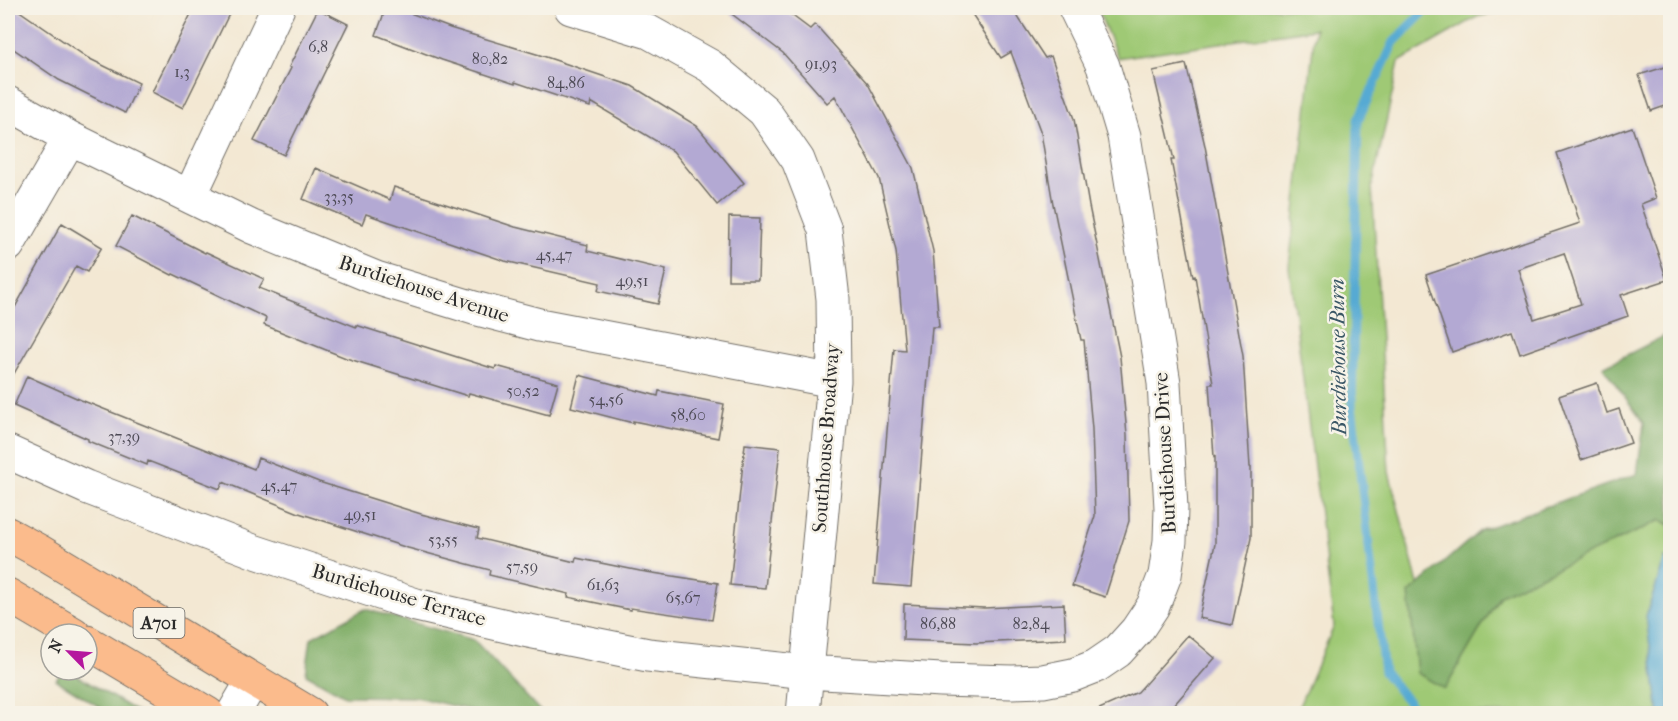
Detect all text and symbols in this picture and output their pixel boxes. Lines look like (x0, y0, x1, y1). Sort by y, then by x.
house number: 6,8 (308, 37, 328, 56)
house number: 80,82 (472, 49, 508, 68)
house number: 91,93 (805, 54, 837, 73)
house number: 1,3 (174, 62, 190, 81)
house number: 84,86 (547, 73, 585, 92)
house number: 33,35 (324, 187, 354, 206)
house number: 45,47 (536, 245, 572, 264)
street label: Burdiehouse Avenue (336, 251, 512, 327)
house number: 49,51 (615, 271, 649, 290)
water label: Burdiehouse Burn (1325, 278, 1351, 437)
street label: Southhouse Broadway (808, 341, 844, 533)
street label: Burdiehouse Drive (1149, 371, 1181, 534)
house number: 50,52 (506, 381, 540, 400)
house number: 54,56 (588, 390, 624, 409)
house number: 58,60 (670, 405, 706, 424)
house number: 37,39 (108, 427, 140, 446)
house number: 45,47 (261, 476, 297, 495)
house number: 49,51 (343, 505, 377, 524)
house number: 53,55 (428, 530, 458, 549)
house number: 57,59 (506, 557, 538, 576)
street label: Burdiehouse Terrace (309, 559, 489, 631)
house number: 61,63 (587, 575, 619, 594)
house number: 65,67 (665, 588, 701, 607)
road number: A701 (134, 608, 184, 638)
house number: 86,88 (920, 614, 956, 633)
house number: 82,84 (1013, 614, 1050, 633)
north arrow (39, 622, 99, 682)
text: N (45, 636, 67, 655)

